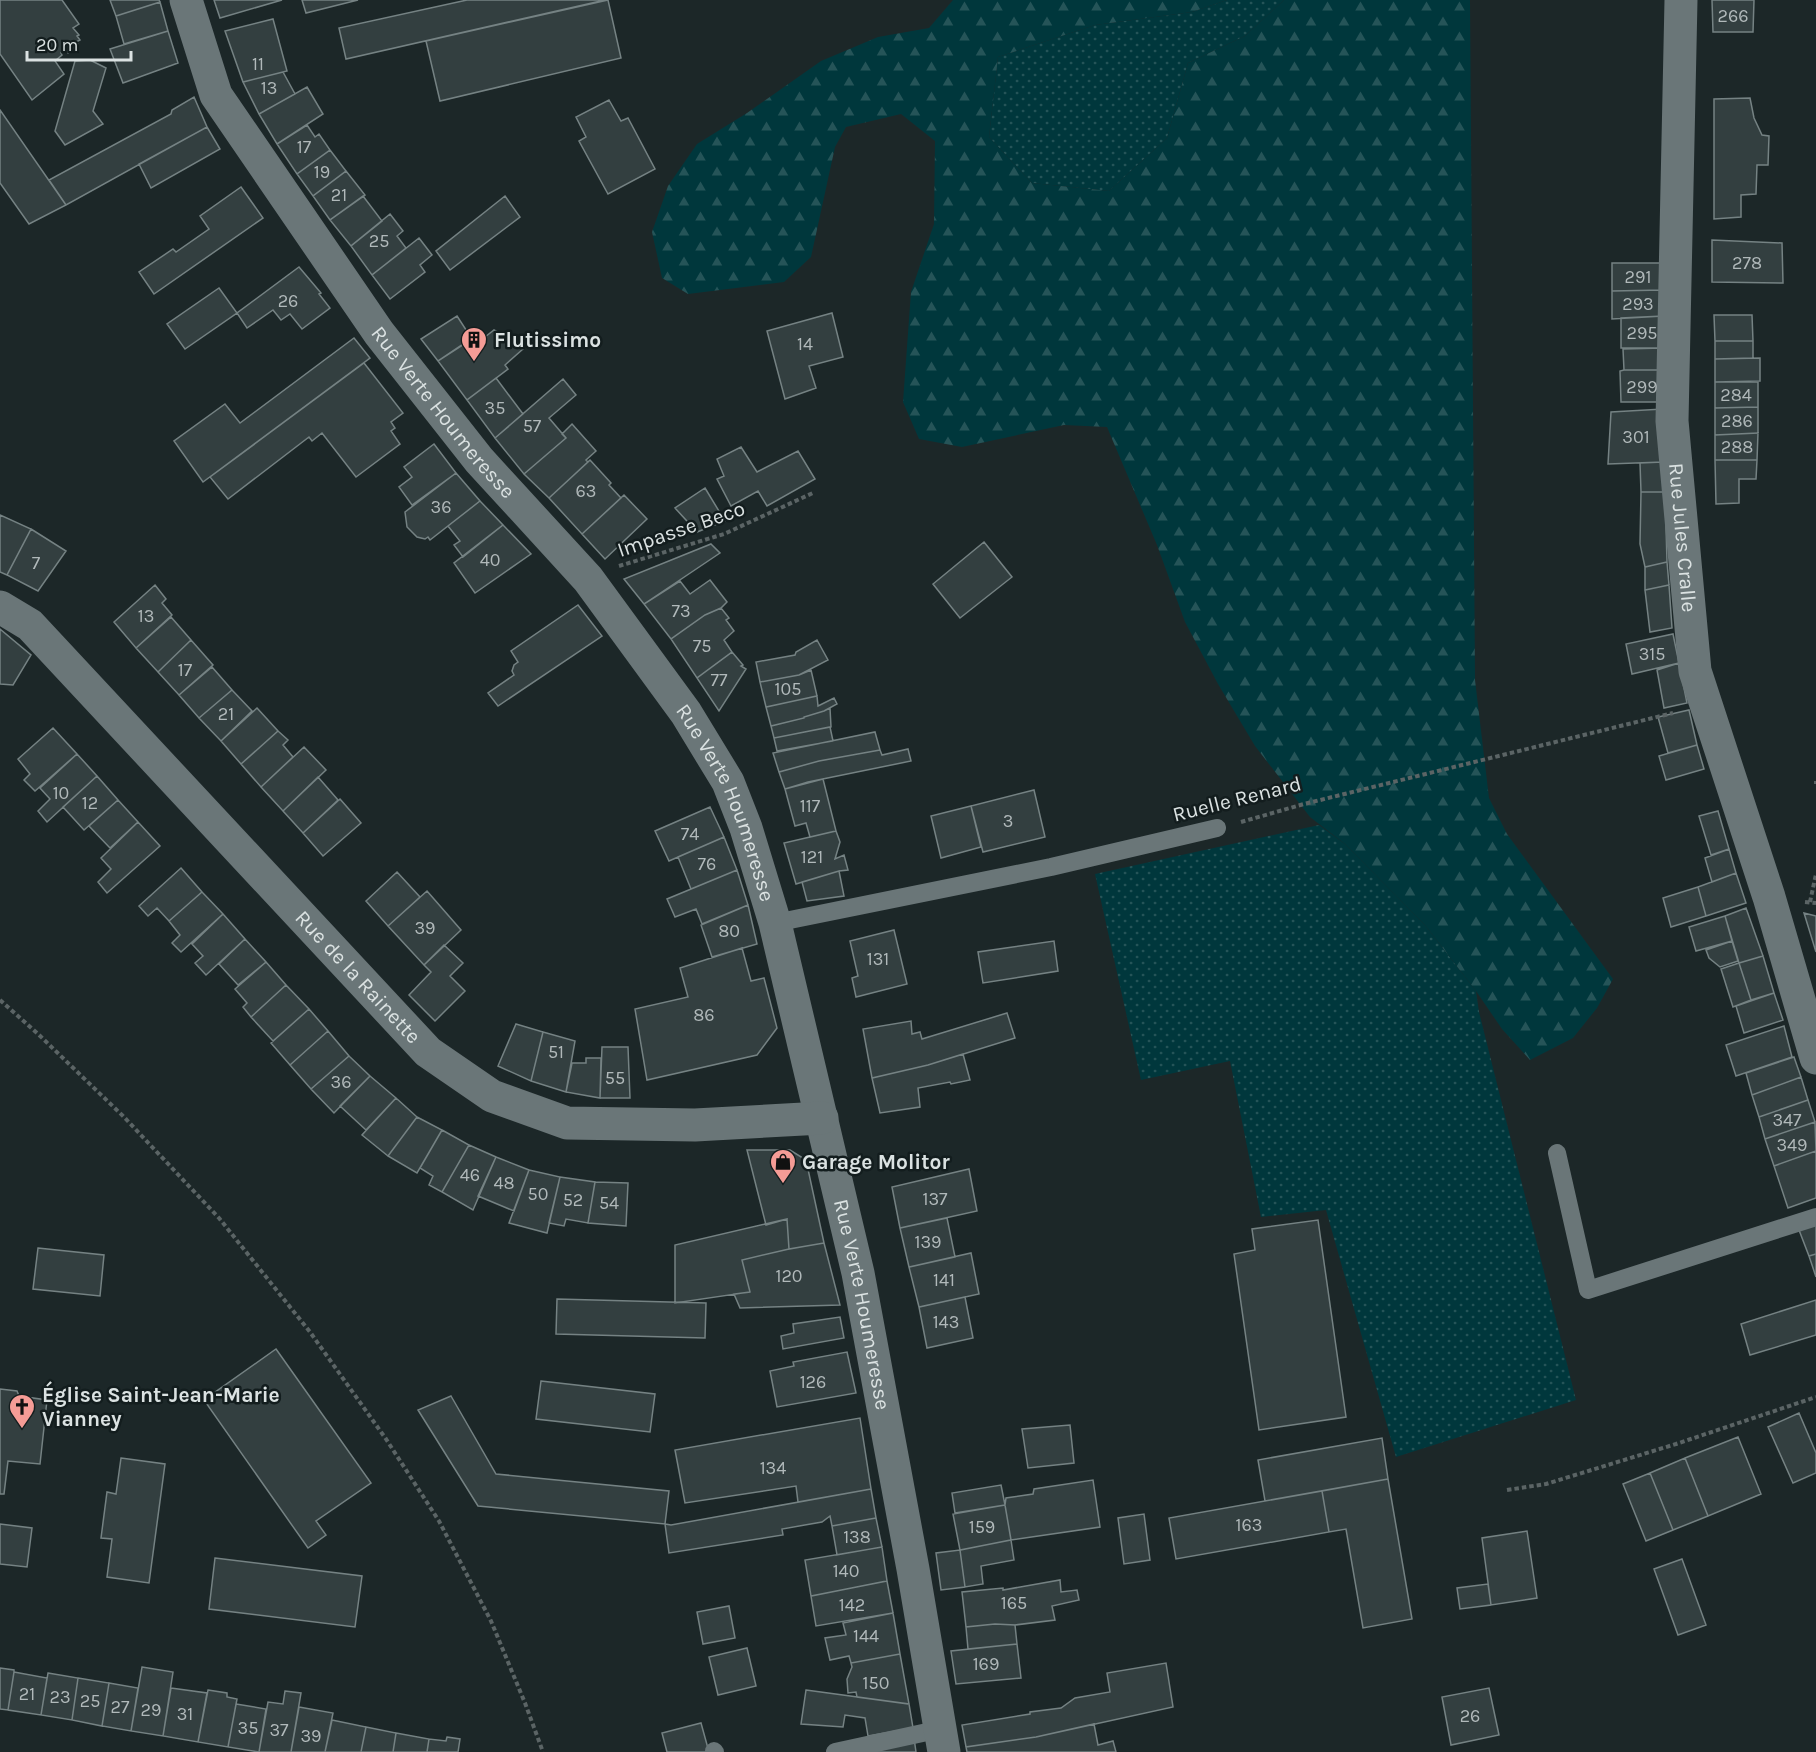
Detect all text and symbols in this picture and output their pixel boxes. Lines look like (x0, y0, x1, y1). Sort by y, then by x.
house number: 266 (1717, 5, 1749, 27)
scale bar (27, 24, 130, 62)
text: 20 m (36, 34, 78, 56)
house number: 11 (252, 53, 264, 75)
house number: 13 (261, 77, 277, 99)
house number: 17 (297, 136, 312, 158)
house number: 19 (314, 161, 330, 183)
house number: 21 (331, 184, 347, 206)
house number: 25 (369, 230, 389, 252)
house number: 278 (1732, 252, 1762, 274)
house number: 291 (1625, 266, 1651, 288)
house number: 26 (278, 290, 298, 312)
house number: 293 (1622, 293, 1654, 315)
street label: Rue Verte Houmeresse (366, 321, 520, 503)
house number: 295 (1626, 322, 1658, 344)
building icon: Flutissimo (459, 325, 489, 363)
place label: Flutissimo (494, 328, 601, 352)
house number: 14 (797, 333, 813, 355)
house number: 299 (1626, 376, 1658, 398)
house number: 284 (1720, 384, 1752, 406)
house number: 35 (485, 397, 505, 419)
house number: 286 (1721, 410, 1753, 432)
house number: 57 (523, 415, 542, 437)
house number: 301 (1622, 426, 1650, 448)
house number: 288 (1721, 436, 1753, 458)
street label: Rue Jules Cralle (1664, 462, 1702, 613)
house number: 63 (576, 480, 596, 502)
house number: 36 (431, 496, 451, 518)
street label: Impasse Beco (614, 496, 748, 562)
house number: 40 (480, 549, 500, 571)
house number: 7 (32, 552, 41, 574)
house number: 73 (671, 600, 691, 622)
house number: 13 (138, 605, 154, 627)
house number: 75 (693, 635, 711, 657)
house number: 315 (1639, 643, 1665, 665)
house number: 17 (178, 659, 193, 681)
house number: 77 (711, 669, 728, 691)
house number: 105 (775, 678, 801, 700)
street label: Rue Verte Houmeresse (671, 699, 780, 904)
house number: 21 (218, 703, 234, 725)
street label: Ruelle Renard (1170, 771, 1304, 827)
house number: 10 (53, 782, 69, 804)
house number: 12 (82, 792, 98, 814)
house number: 117 (800, 795, 821, 817)
house number: 3 (1003, 810, 1013, 832)
house number: 74 (681, 823, 699, 845)
house number: 121 (801, 846, 823, 868)
house number: 76 (698, 853, 716, 875)
street label: Rue de la Rainette (290, 905, 426, 1048)
house number: 39 (414, 917, 436, 939)
house number: 80 (718, 920, 740, 942)
house number: 131 (867, 948, 889, 970)
house number: 86 (693, 1004, 715, 1026)
house number: 51 (548, 1041, 564, 1063)
house number: 55 (605, 1067, 625, 1089)
house number: 36 (331, 1071, 351, 1093)
house number: 347 (1772, 1109, 1802, 1131)
house number: 349 (1776, 1134, 1808, 1156)
shop icon: Garage Molitor (768, 1147, 798, 1185)
place label: Garage Molitor (802, 1150, 950, 1174)
house number: 46 (460, 1164, 480, 1186)
house number: 48 (493, 1172, 515, 1194)
house number: 50 (528, 1183, 548, 1205)
house number: 137 (922, 1188, 948, 1210)
house number: 52 (563, 1189, 583, 1211)
house number: 54 (599, 1192, 619, 1214)
street label: Rue Verte Houmeresse (829, 1197, 895, 1412)
house number: 139 (914, 1231, 942, 1253)
house number: 120 (775, 1265, 803, 1287)
house number: 141 (933, 1269, 955, 1291)
house number: 143 (933, 1311, 959, 1333)
house number: 126 (800, 1371, 826, 1393)
place label: Église Saint-Jean-Marie Vianney (42, 1381, 280, 1431)
church icon: Église Saint-Jean-Marie Vianney (7, 1392, 37, 1430)
house number: 134 (760, 1457, 786, 1479)
house number: 163 (1236, 1514, 1262, 1536)
house number: 159 (969, 1516, 995, 1538)
house number: 138 (843, 1526, 871, 1548)
house number: 140 (833, 1560, 859, 1582)
house number: 165 (1001, 1592, 1027, 1614)
house number: 142 (839, 1594, 865, 1616)
house number: 144 (853, 1625, 879, 1647)
house number: 169 (973, 1653, 999, 1675)
house number: 150 (863, 1672, 889, 1694)
house number: 21 (19, 1683, 35, 1705)
house number: 23 (49, 1686, 71, 1708)
house number: 25 (80, 1690, 100, 1712)
house number: 27 (111, 1696, 130, 1718)
house number: 29 (141, 1699, 161, 1721)
house number: 31 (177, 1703, 193, 1725)
house number: 26 (1460, 1705, 1480, 1727)
house number: 35 (238, 1717, 258, 1739)
house number: 37 (269, 1719, 289, 1741)
house number: 39 (300, 1725, 322, 1747)

